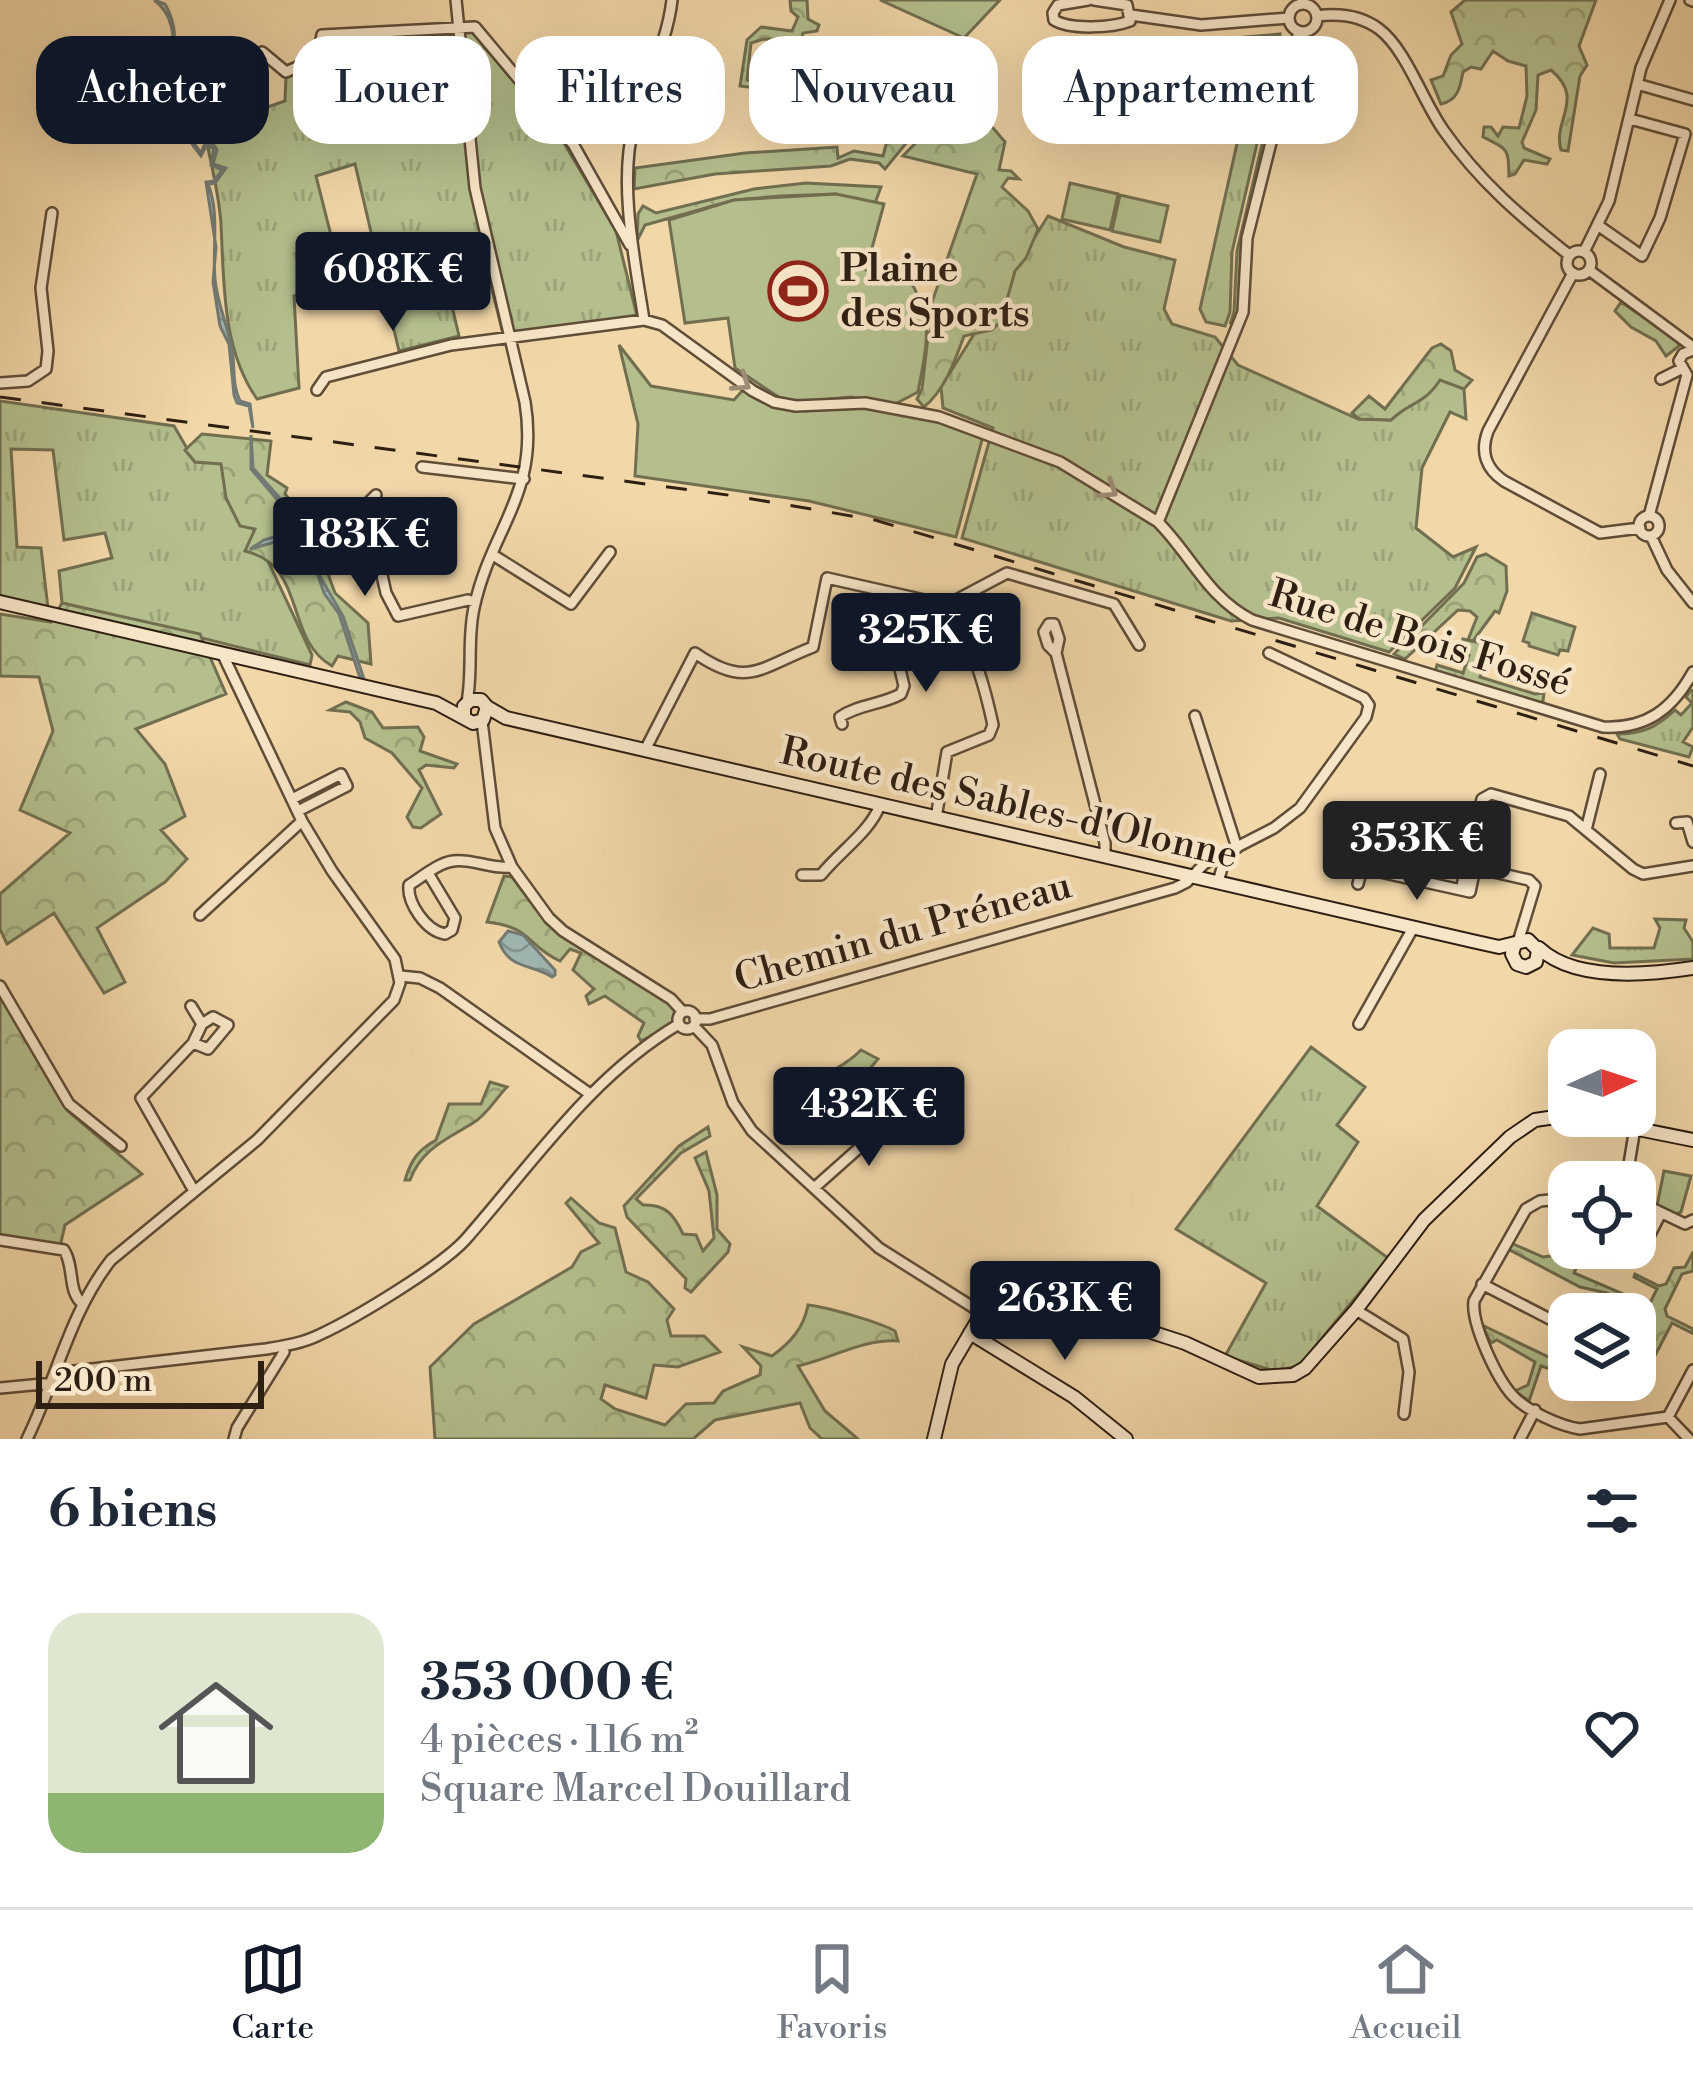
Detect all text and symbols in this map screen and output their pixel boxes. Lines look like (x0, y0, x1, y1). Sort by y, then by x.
chip: Acheter (36, 36, 269, 144)
chip: Louer (293, 36, 491, 144)
chip: Filtres (515, 36, 725, 144)
chip: Nouveau (749, 36, 998, 144)
chip: Appartement (1022, 36, 1358, 144)
pin: 608K € (295, 232, 491, 334)
place label: Plaine des Sports (840, 245, 1030, 339)
text: 608K € (322, 246, 464, 295)
sports icon: Plaine des Sports (767, 260, 829, 322)
one-way arrow (728, 369, 750, 391)
one-way arrow (1096, 475, 1118, 498)
pin: 183K € (267, 497, 463, 599)
text: 183K € (300, 511, 430, 560)
street label: Rue de Bois Fossé (1263, 570, 1577, 708)
pin: 325K € (828, 593, 1024, 695)
text: 325K € (858, 607, 994, 656)
street label: Route des Sables-d'Olonne (775, 727, 1243, 881)
pin: 353K € (1319, 801, 1515, 903)
text: 353K € (1350, 815, 1484, 864)
street label: Chemin du Préneau (729, 861, 1077, 1005)
north arrow (1548, 1029, 1656, 1137)
map controls (1548, 1029, 1656, 1401)
pin: 432K € (771, 1067, 967, 1169)
text: 432K € (800, 1081, 938, 1130)
button: locate (1548, 1161, 1656, 1269)
pin: 263K € (967, 1261, 1163, 1363)
text: 263K € (997, 1275, 1133, 1324)
button: layers (1548, 1293, 1656, 1401)
scale bar (36, 1355, 264, 1408)
text: 200 m (54, 1361, 152, 1402)
icon: filters (1579, 1478, 1645, 1544)
text: 6 biens (48, 1479, 217, 1543)
text: 353 000 € (420, 1652, 674, 1716)
icon: home (144, 1661, 288, 1805)
icon: heart (1579, 1700, 1645, 1766)
text: 4 pièces · 116 m² (420, 1716, 698, 1765)
text: Square Marcel Douillard (420, 1765, 851, 1814)
tab: Carte (231, 1936, 314, 2049)
tab: Favoris (777, 1936, 887, 2049)
tab: Accueil (1350, 1936, 1462, 2049)

